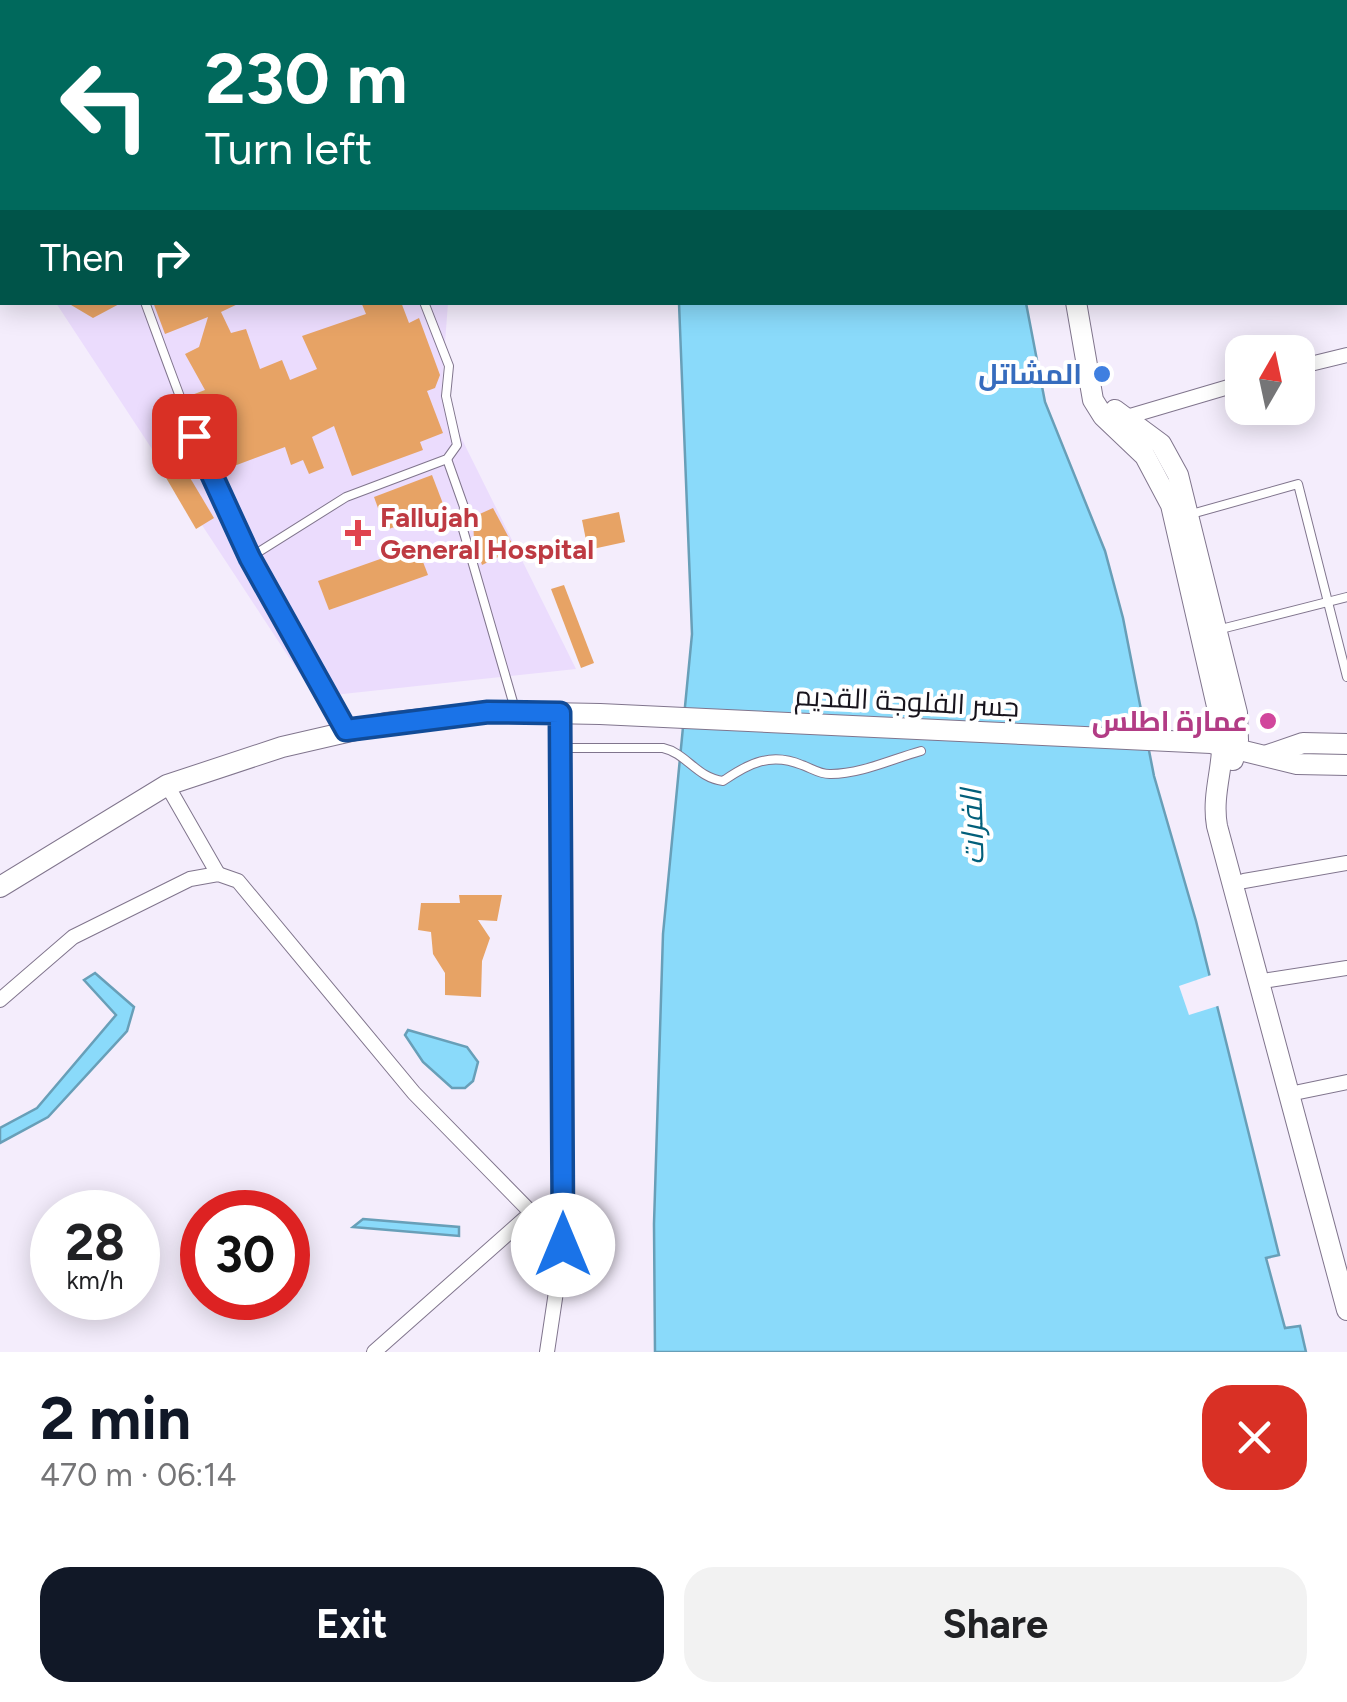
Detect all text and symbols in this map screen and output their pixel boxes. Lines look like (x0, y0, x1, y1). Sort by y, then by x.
text: 230 m (205, 36, 408, 121)
icon: left (40, 40, 170, 170)
text: Turn left (205, 121, 372, 175)
icon: right (144, 230, 199, 285)
text: Then (40, 235, 124, 281)
north arrow (1225, 335, 1315, 425)
map controls (1225, 335, 1315, 425)
place label: المشاتل (978, 357, 1082, 391)
marker: المشاتل (1091, 363, 1113, 385)
pin (152, 394, 237, 479)
icon: arrive (167, 409, 222, 464)
place label: Fallujah General Hospital (380, 500, 594, 566)
marker: Fallujah General Hospital (345, 520, 371, 546)
street label: جسر الفلوجة القديم (794, 678, 1020, 727)
place label: عمارة اطلس (1092, 704, 1248, 738)
marker: عمارة اطلس (1257, 710, 1279, 732)
water label: الفرات (952, 785, 992, 866)
speed limit sign: 30 (180, 1190, 310, 1320)
position arrow (511, 1193, 615, 1297)
text: 28 (65, 1212, 125, 1273)
text: km/h (66, 1265, 124, 1295)
text: 2 min (40, 1382, 191, 1454)
button: close (1202, 1385, 1307, 1490)
text: 470 m · 06:14 (40, 1456, 236, 1494)
button: Exit (40, 1567, 664, 1682)
button: Share (684, 1567, 1307, 1682)

